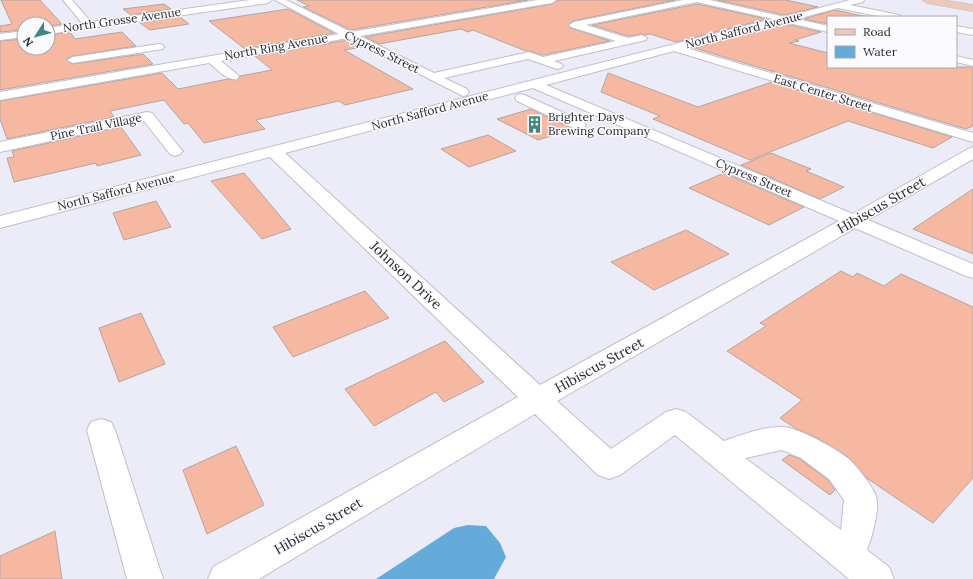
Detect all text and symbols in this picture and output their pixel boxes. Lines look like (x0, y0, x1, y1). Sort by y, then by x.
street label: North Grosse Avenue (62, 4, 182, 35)
street label: North Safford Avenue (684, 8, 805, 51)
north arrow (16, 16, 56, 56)
legend (827, 16, 957, 68)
text: Road (863, 24, 891, 39)
street label: Cypress Street (342, 27, 423, 76)
street label: North Ring Avenue (223, 30, 329, 63)
text: N (19, 34, 36, 49)
text: Water (863, 44, 898, 59)
street label: East Center Street (772, 70, 875, 115)
street label: North Safford Avenue (370, 88, 491, 133)
street label: Pine Trail Village (49, 109, 143, 144)
place label: Brighter Days Brewing Company (548, 109, 651, 138)
building icon: Brighter Days Brewing Company (525, 114, 545, 134)
street label: Cypress Street (714, 155, 795, 201)
street label: North Safford Avenue (56, 170, 177, 213)
street label: Hibiscus Street (834, 172, 929, 238)
street label: Johnson Drive (365, 236, 446, 313)
street label: Hibiscus Street (551, 333, 647, 397)
street label: Hibiscus Street (271, 493, 366, 559)

